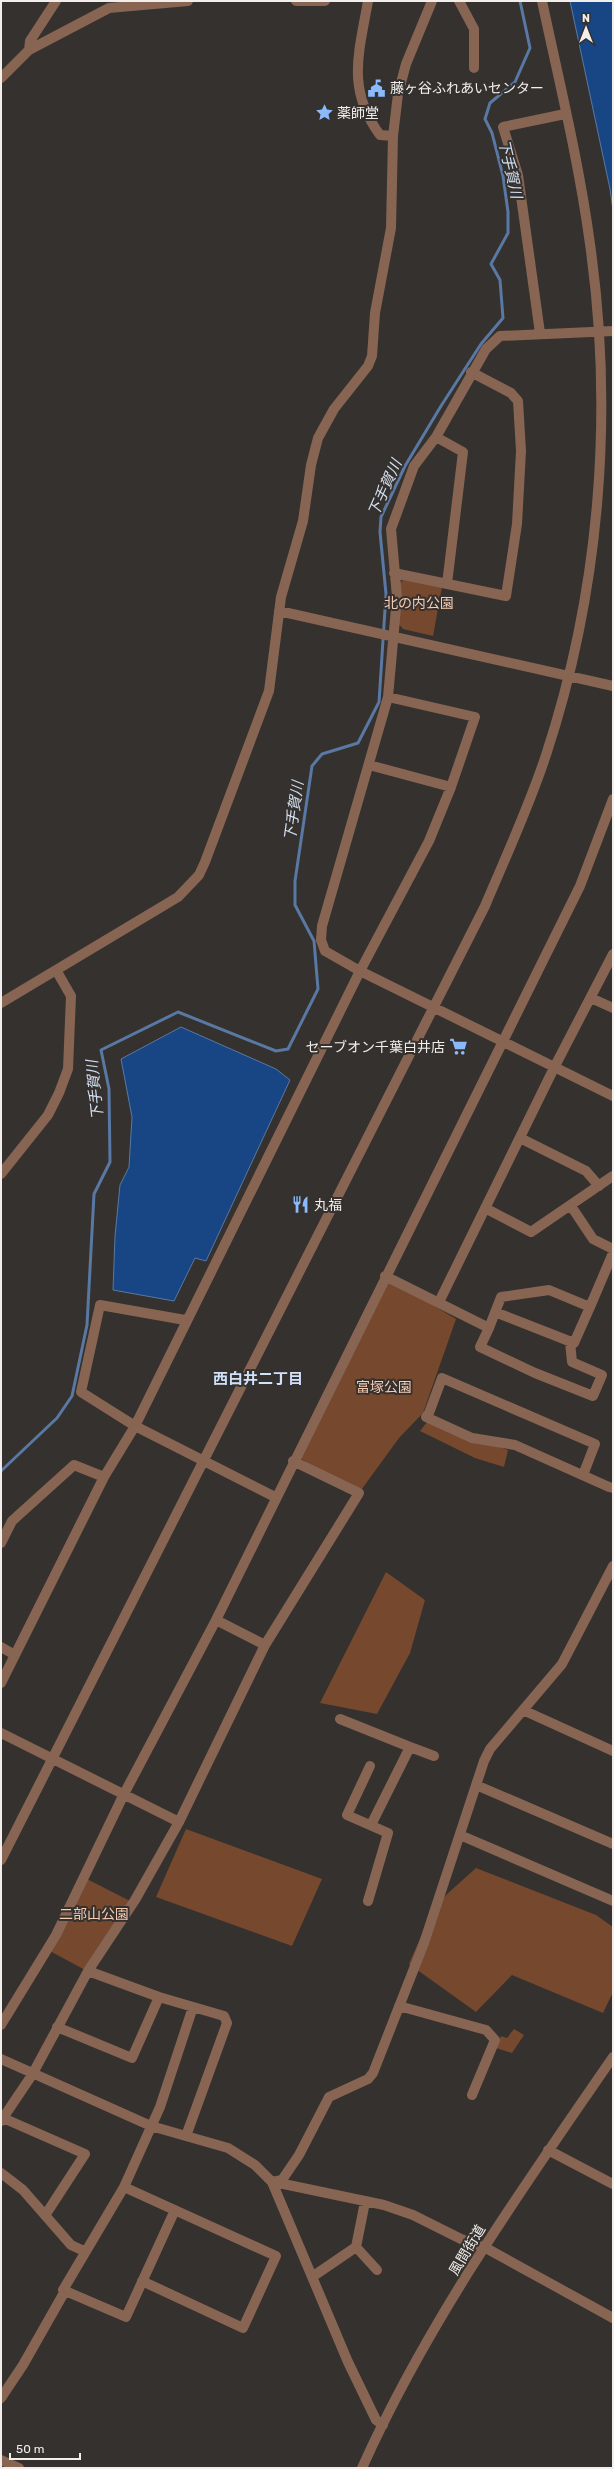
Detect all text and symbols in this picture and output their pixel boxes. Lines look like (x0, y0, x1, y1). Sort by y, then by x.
north arrow (566, 8, 606, 48)
text: N (582, 12, 590, 25)
public building icon: 藤ヶ谷ふれあいセンター (367, 78, 387, 98)
place label: 藤ヶ谷ふれあいセンター (390, 80, 544, 97)
place icon: 薬師堂 (314, 103, 334, 123)
place label: 薬師堂 (337, 105, 379, 122)
water label: 下手賀川 (494, 138, 526, 202)
water label: 下手賀川 (365, 455, 406, 519)
park label: 北の内公園 (384, 595, 454, 612)
water label: 下手賀川 (281, 778, 307, 842)
supermarket icon: セーブオン千葉白井店 (448, 1037, 468, 1057)
place label: セーブオン千葉白井店 (306, 1039, 445, 1056)
water label: 下手賀川 (83, 1057, 107, 1121)
restaurant icon: 丸福 (291, 1195, 311, 1215)
place label: 丸福 (314, 1197, 342, 1214)
district label: 西白井二丁目 (213, 1370, 303, 1388)
park label: 富塚公園 (356, 1379, 412, 1396)
park label: 二部山公園 (59, 1906, 129, 1923)
street label: 風間街道 (446, 2222, 489, 2279)
scale bar (10, 2435, 80, 2461)
text: 50 m (16, 2442, 44, 2456)

